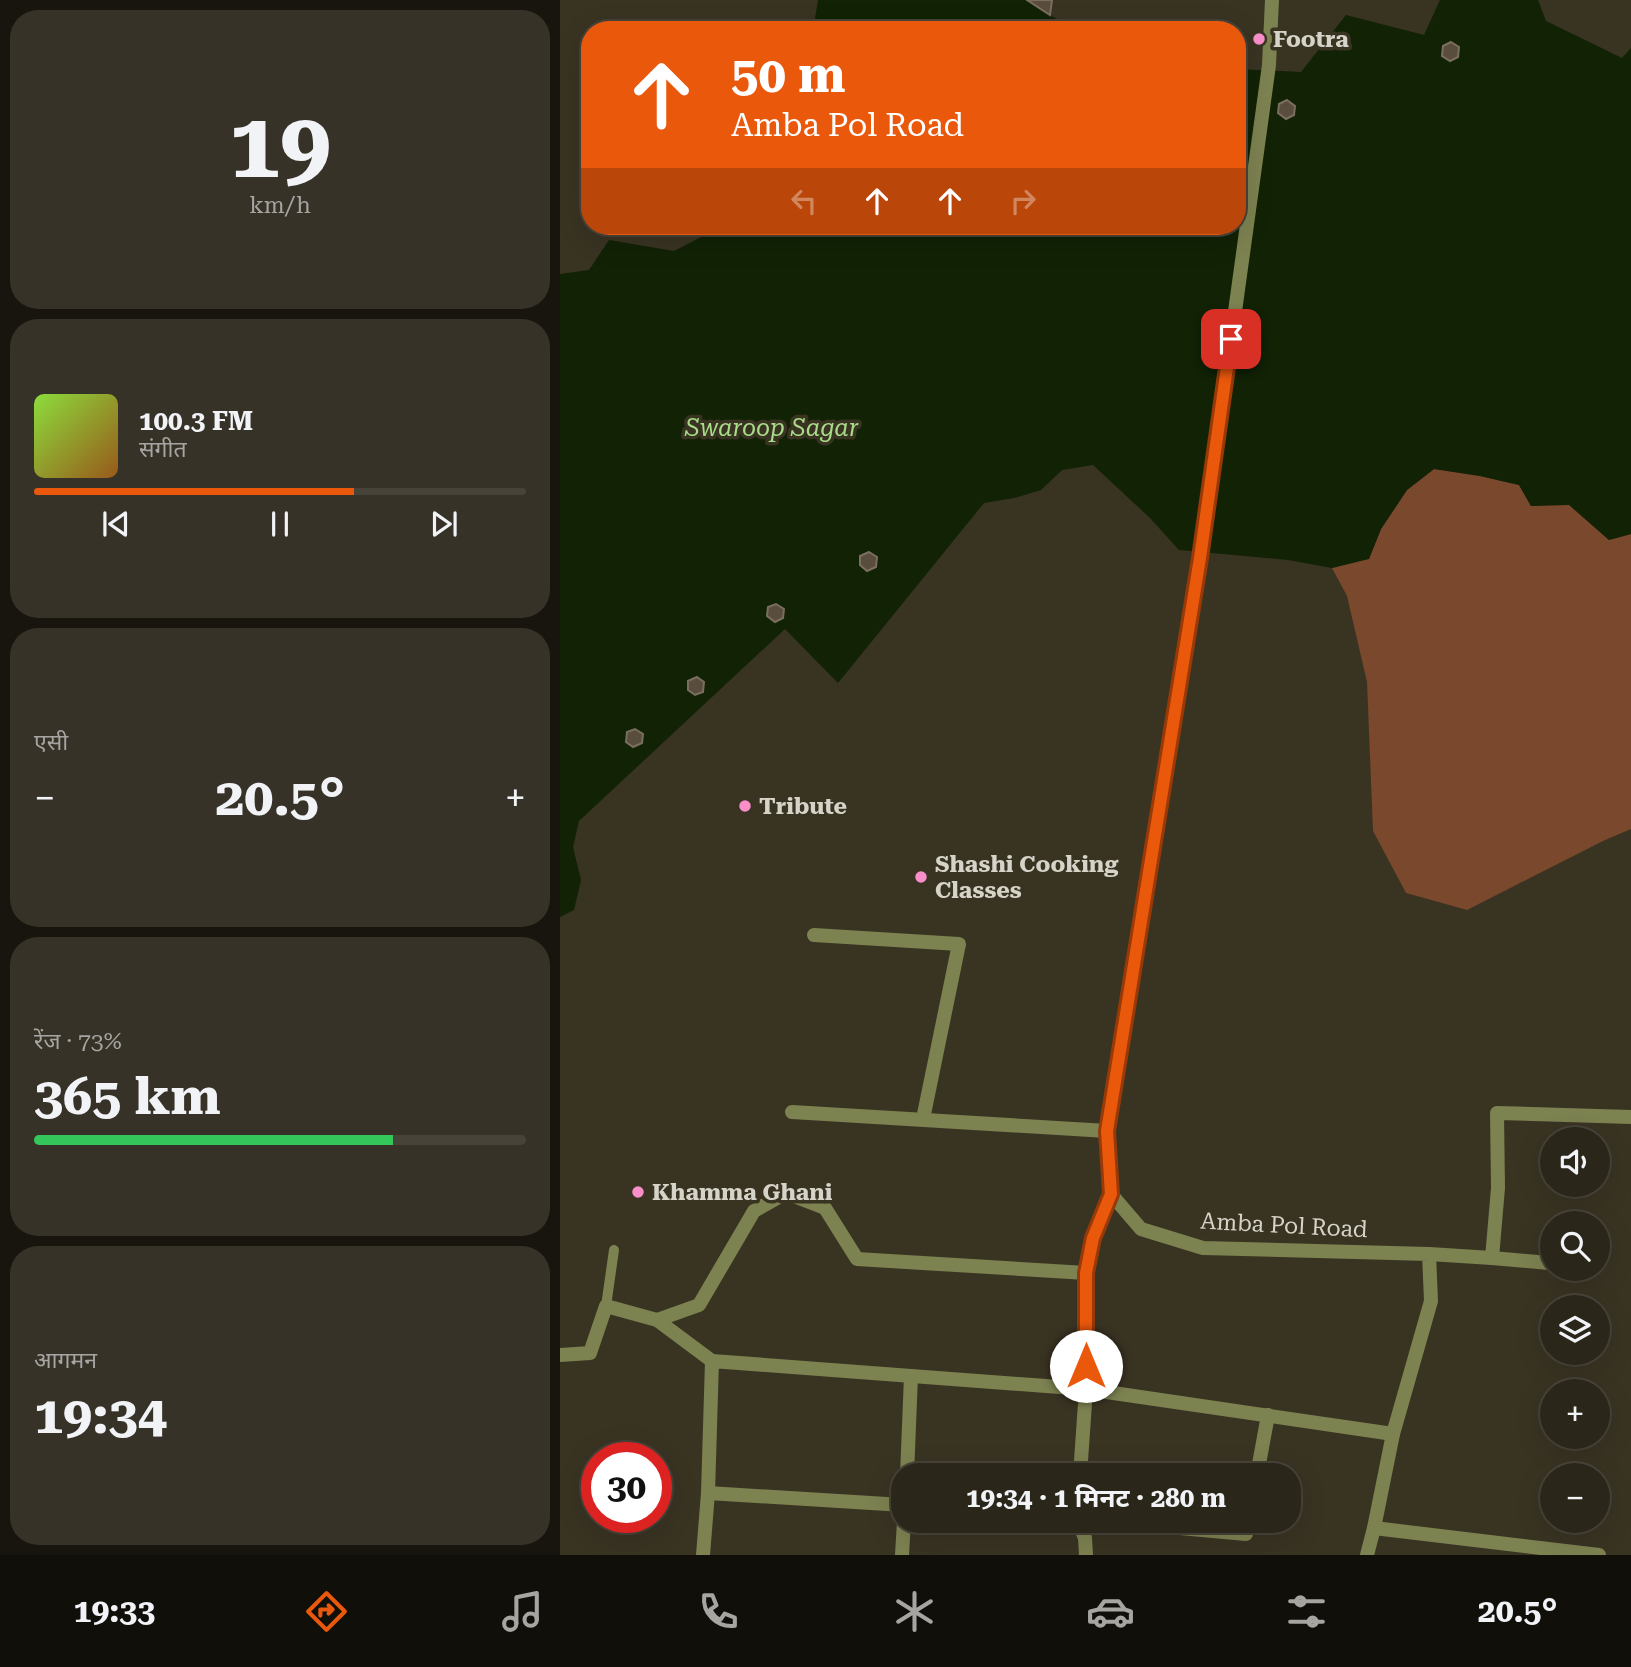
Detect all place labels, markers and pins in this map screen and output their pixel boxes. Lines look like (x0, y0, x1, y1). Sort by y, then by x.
place label: Footra (1273, 26, 1349, 53)
marker: Footra (1251, 31, 1267, 47)
pin (1201, 309, 1261, 369)
place label: Tribute (759, 793, 847, 820)
marker: Tribute (737, 798, 753, 814)
place label: Shashi Cooking Classes (935, 851, 1119, 904)
marker: Shashi Cooking Classes (913, 869, 929, 885)
place label: Khamma Ghani (652, 1179, 833, 1206)
marker: Khamma Ghani (630, 1184, 646, 1200)

